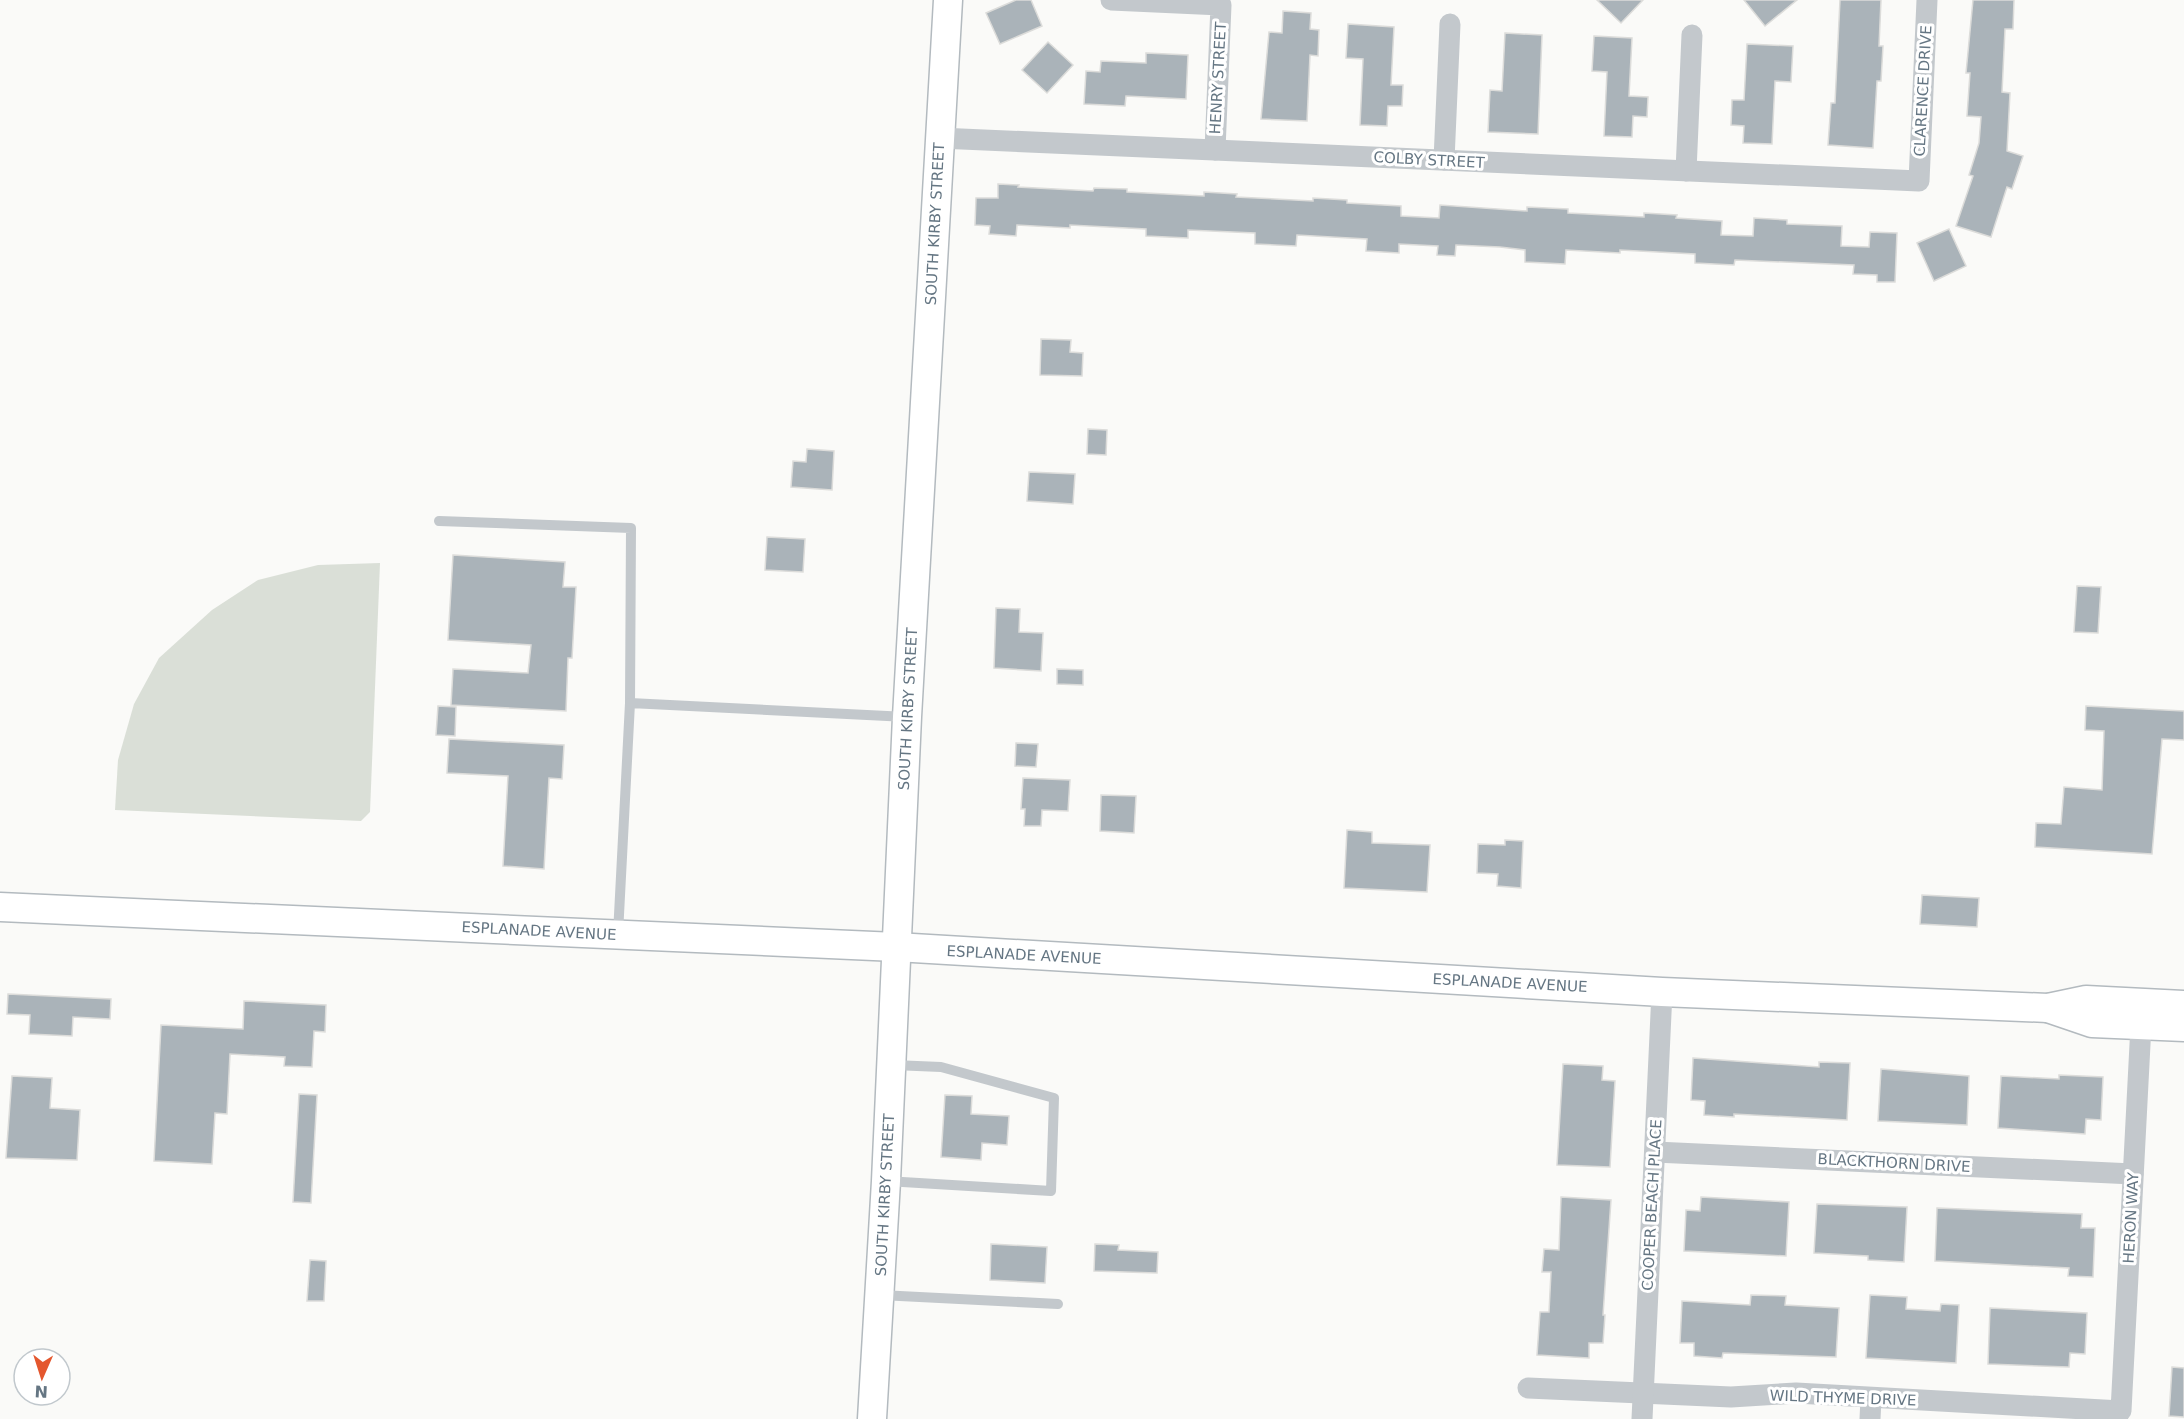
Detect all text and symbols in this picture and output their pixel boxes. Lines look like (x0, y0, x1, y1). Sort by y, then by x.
street label: HENRY STREET (1206, 20, 1230, 135)
street label: CLARENCE DRIVE (1911, 25, 1935, 157)
street label: SOUTH KIRBY STREET (922, 141, 948, 306)
street label: COLBY STREET (1373, 148, 1486, 172)
street label: SOUTH KIRBY STREET (895, 626, 921, 791)
street label: ESPLANADE AVENUE (461, 918, 617, 944)
street label: ESPLANADE AVENUE (946, 942, 1102, 968)
street label: ESPLANADE AVENUE (1432, 970, 1588, 996)
street label: SOUTH KIRBY STREET (872, 1112, 898, 1277)
street label: COOPER BEACH PLACE (1639, 1119, 1665, 1291)
street label: BLACKTHORN DRIVE (1817, 1150, 1971, 1176)
street label: HERON WAY (2120, 1171, 2142, 1264)
north arrow (12, 1347, 72, 1407)
text: N (34, 1382, 48, 1401)
street label: WILD THYME DRIVE (1769, 1386, 1917, 1410)

